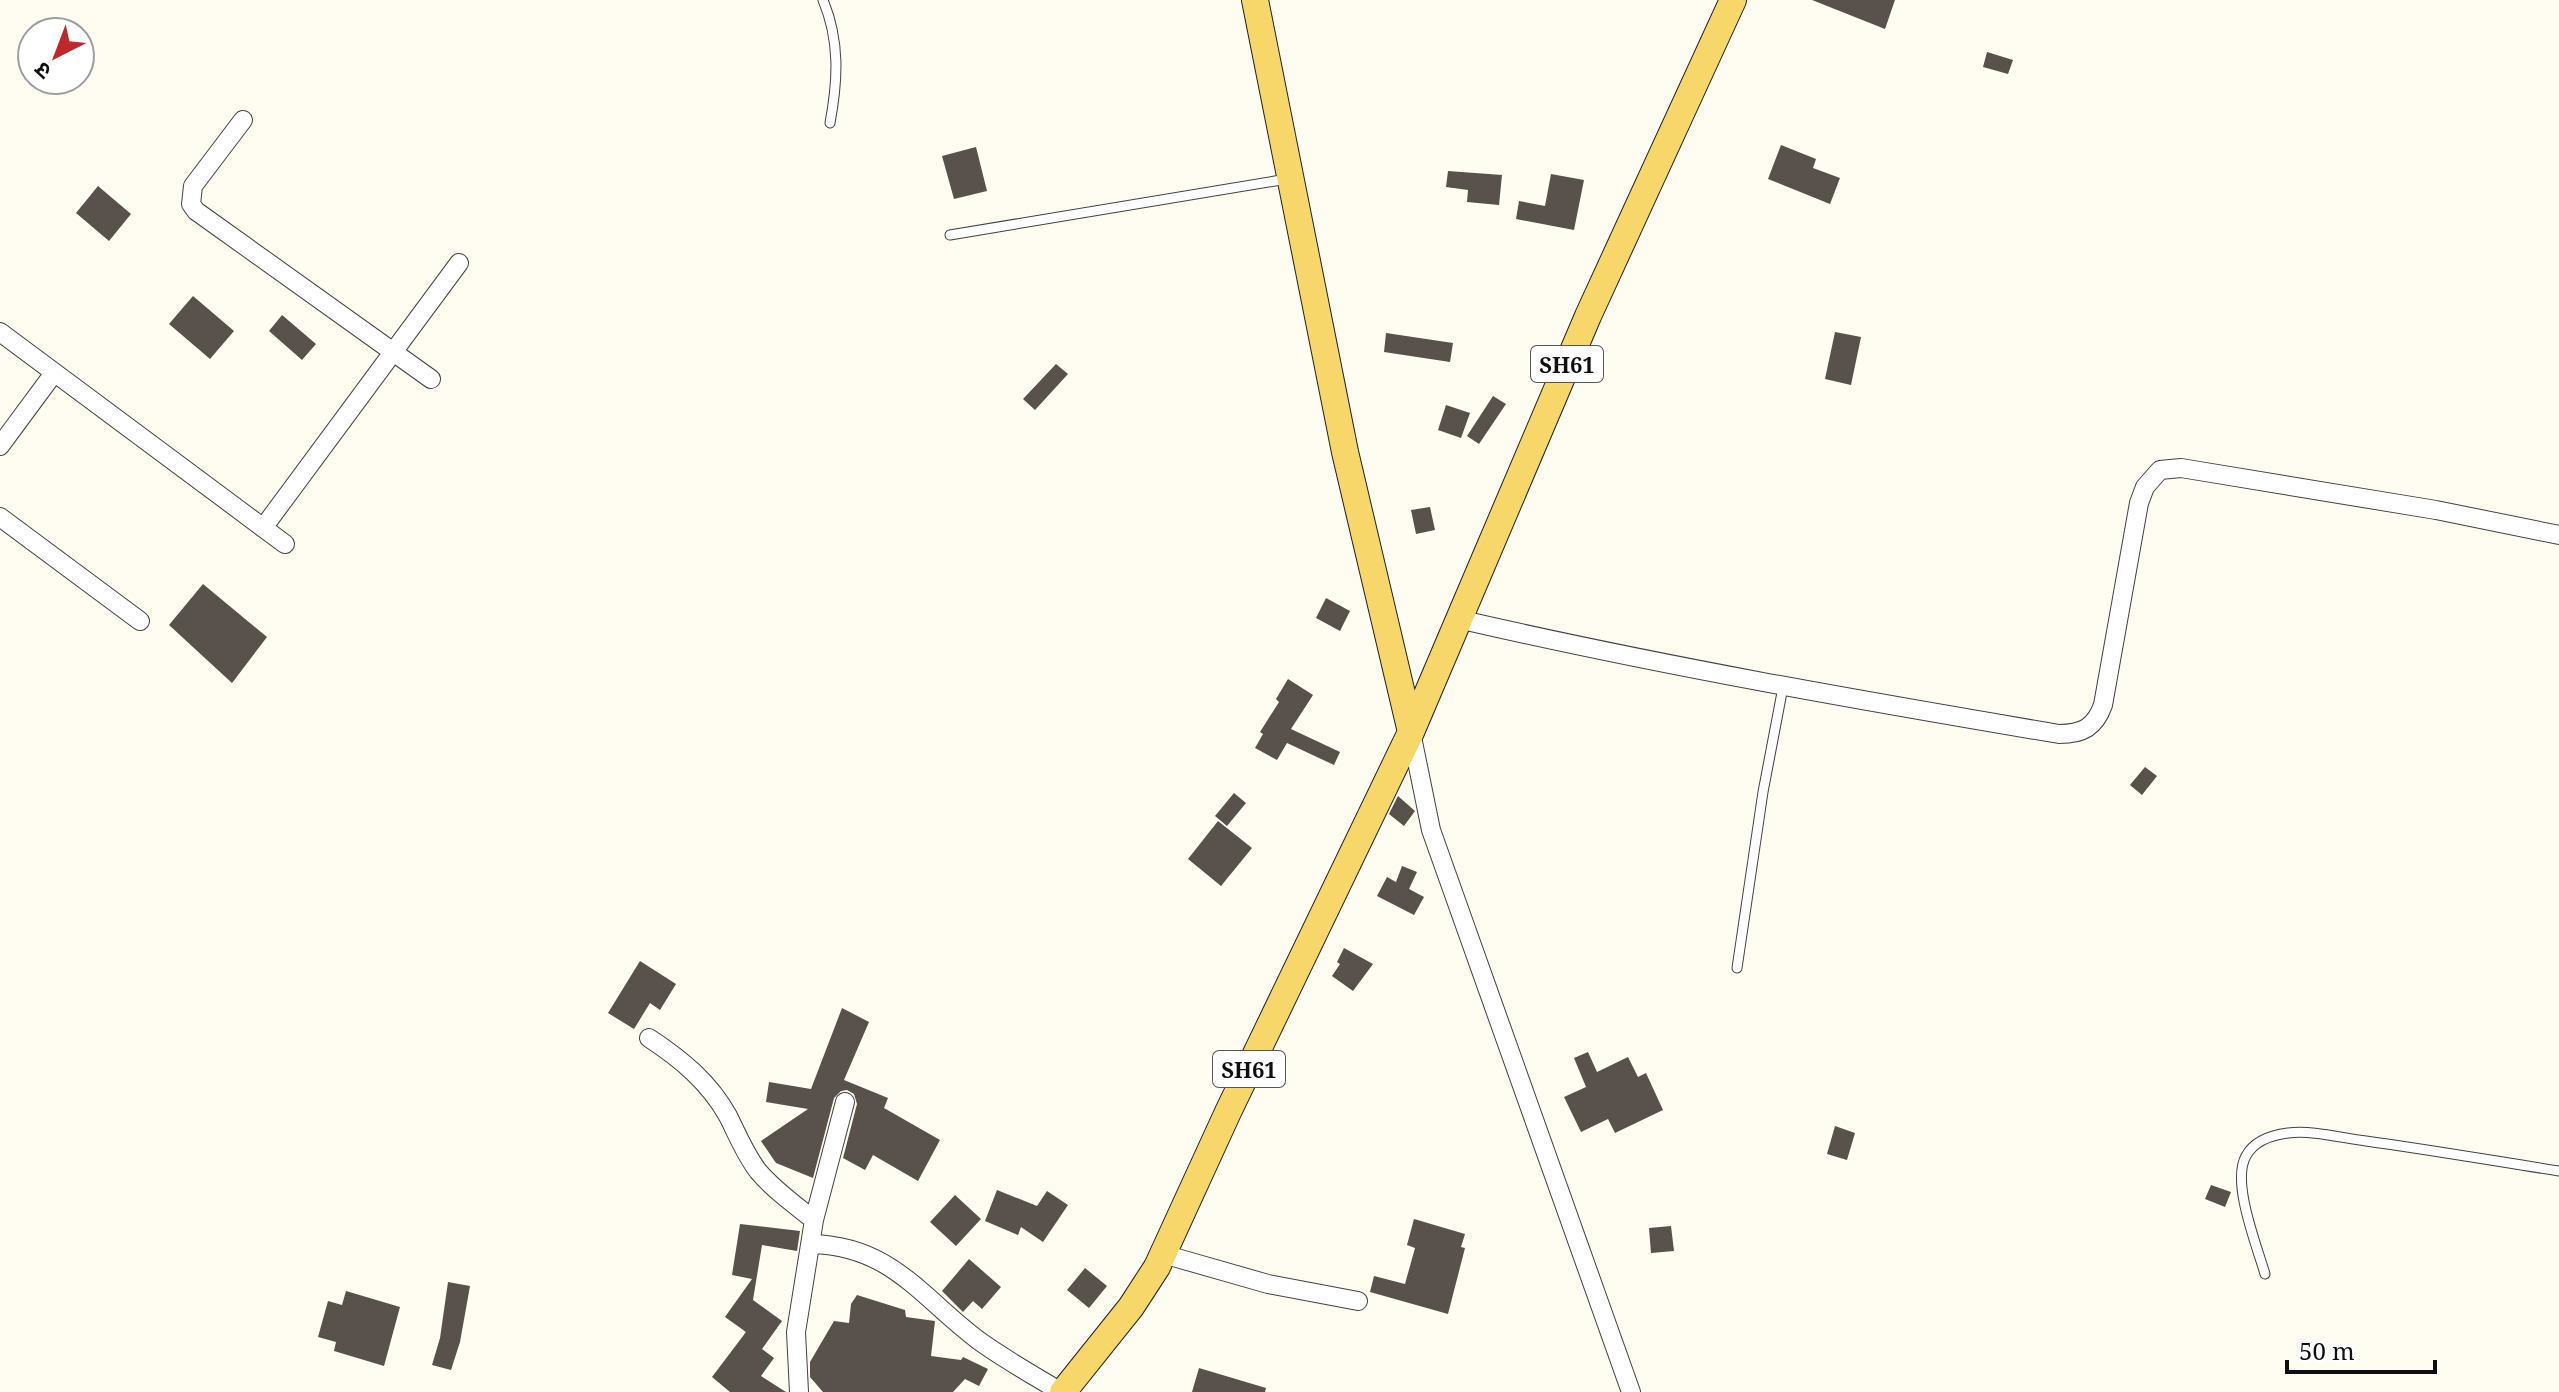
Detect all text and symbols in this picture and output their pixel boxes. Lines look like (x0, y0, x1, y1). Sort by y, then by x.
north arrow (16, 16, 96, 96)
text: उ (26, 55, 57, 87)
road number: SH61 (1531, 346, 1603, 382)
road number: SH61 (1213, 1051, 1285, 1087)
scale bar (2287, 1324, 2435, 1374)
text: 50 m (2299, 1334, 2355, 1367)

